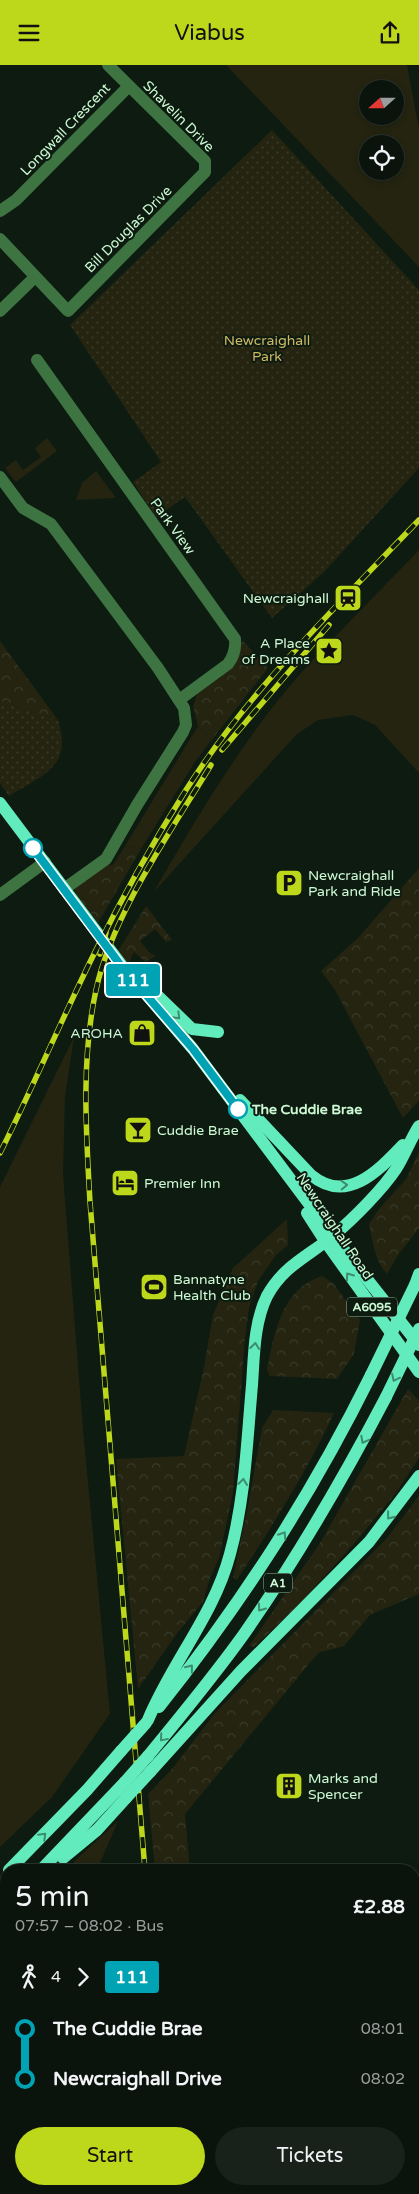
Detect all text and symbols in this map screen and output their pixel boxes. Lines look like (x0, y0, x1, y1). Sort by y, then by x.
icon: menu (15, 19, 43, 47)
icon: share (376, 19, 404, 47)
text: Viabus (174, 20, 245, 46)
street label: Shavelin Drive (140, 77, 218, 156)
street label: Longwall Crescent (17, 79, 114, 179)
north arrow (359, 80, 404, 125)
map controls (359, 80, 404, 180)
button: locate (359, 135, 404, 180)
street label: Bill Douglas Drive (81, 182, 175, 276)
park label: Newcraighall Park (224, 332, 310, 365)
street label: Park View (146, 495, 199, 558)
station icon: Newcraighall (333, 583, 363, 613)
place label: Newcraighall (243, 590, 329, 607)
place label: A Place of Dreams (242, 635, 310, 668)
place icon: A Place of Dreams (314, 636, 344, 666)
unlabelled marker (23, 838, 43, 858)
place label: Newcraighall Park and Ride (308, 867, 401, 900)
parking icon: Newcraighall Park and Ride (274, 868, 304, 898)
line badge: 111 (104, 964, 162, 996)
text: 111 (116, 969, 150, 991)
one-way arrow (171, 1010, 180, 1019)
shop icon: AROHA (127, 1018, 157, 1048)
place label: AROHA (70, 1025, 123, 1042)
marker: The Cuddie Brae (228, 1099, 248, 1119)
place label: The Cuddie Brae (251, 1101, 362, 1118)
bar icon: Cuddie Brae (123, 1115, 153, 1145)
place label: Cuddie Brae (157, 1122, 239, 1139)
hotel icon: Premier Inn (110, 1168, 140, 1198)
street label: Newcraighall Road (293, 1170, 377, 1283)
place label: Premier Inn (144, 1175, 221, 1192)
one-way arrow (340, 1180, 348, 1191)
place label: Bannatyne Health Club (173, 1271, 251, 1304)
sports icon: Bannatyne Health Club (139, 1272, 169, 1302)
one-way arrow (346, 1272, 355, 1282)
road number: A6095 (347, 1297, 397, 1317)
one-way arrow (250, 1342, 260, 1351)
one-way arrow (391, 1373, 401, 1382)
one-way arrow (360, 1435, 370, 1444)
one-way arrow (237, 1478, 248, 1486)
one-way arrow (388, 1510, 396, 1519)
one-way arrow (276, 1531, 286, 1540)
road number: A1 (264, 1574, 292, 1593)
one-way arrow (258, 1603, 267, 1612)
one-way arrow (184, 1665, 192, 1674)
one-way arrow (161, 1732, 169, 1741)
place label: Marks and Spencer (308, 1770, 378, 1803)
building icon: Marks and Spencer (274, 1771, 304, 1801)
one-way arrow (37, 1832, 46, 1841)
text: 5 min (15, 1880, 90, 1914)
text: £2.88 (353, 1896, 405, 1918)
text: 07:57 – 08:02 · Bus (15, 1916, 164, 1936)
icon: walk (15, 1963, 43, 1991)
icon: forward (69, 1963, 97, 1991)
text: 111 (115, 1966, 149, 1988)
text: 4 (51, 1967, 61, 1987)
text: The Cuddie Brae (53, 2018, 202, 2040)
text: 08:01 (361, 2019, 405, 2039)
text: Newcraighall Drive (53, 2068, 222, 2090)
text: 08:02 (361, 2069, 405, 2089)
button: Start (15, 2127, 205, 2185)
button: Tickets (215, 2127, 405, 2185)

